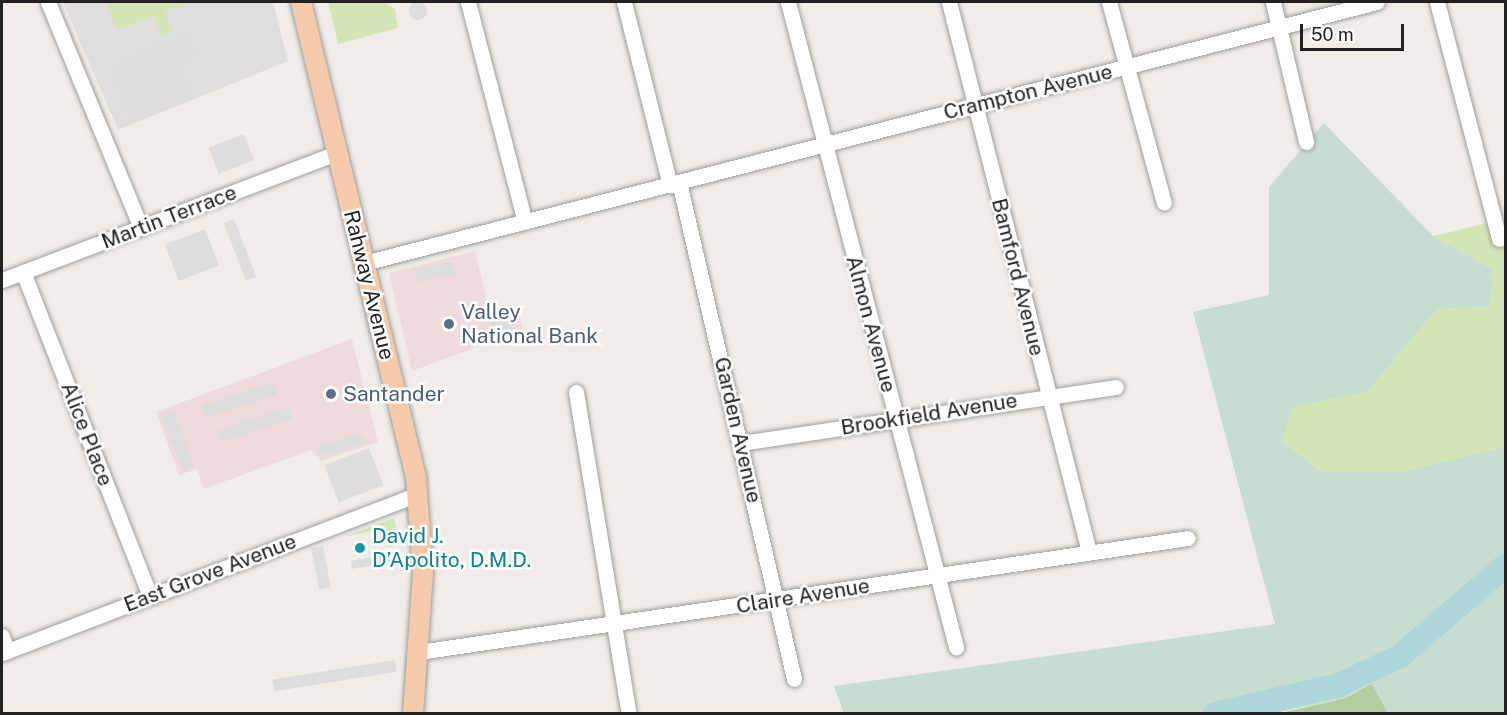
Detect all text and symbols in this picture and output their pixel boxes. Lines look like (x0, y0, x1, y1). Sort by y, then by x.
scale bar (1303, 12, 1406, 50)
text: 50 m (1311, 24, 1354, 45)
street label: Crampton Avenue (941, 59, 1115, 125)
street label: Martin Terrace (98, 180, 240, 254)
street label: Bamford Avenue (986, 196, 1050, 358)
street label: Rahway Avenue (338, 208, 400, 362)
street label: Almon Avenue (841, 253, 901, 395)
place label: Valley National Bank (461, 299, 598, 349)
marker: Valley National Bank (442, 317, 456, 331)
street label: Garden Avenue (709, 355, 767, 505)
street label: Alice Place (56, 379, 118, 489)
place label: Santander (343, 381, 445, 407)
marker: Santander (324, 387, 338, 401)
street label: Brookfield Avenue (839, 388, 1019, 440)
place label: David J. D’Apolito, D.M.D. (372, 523, 531, 573)
street label: East Grove Avenue (120, 529, 300, 617)
marker: David J. D’Apolito, D.M.D. (353, 541, 367, 555)
street label: Claire Avenue (734, 573, 872, 619)

